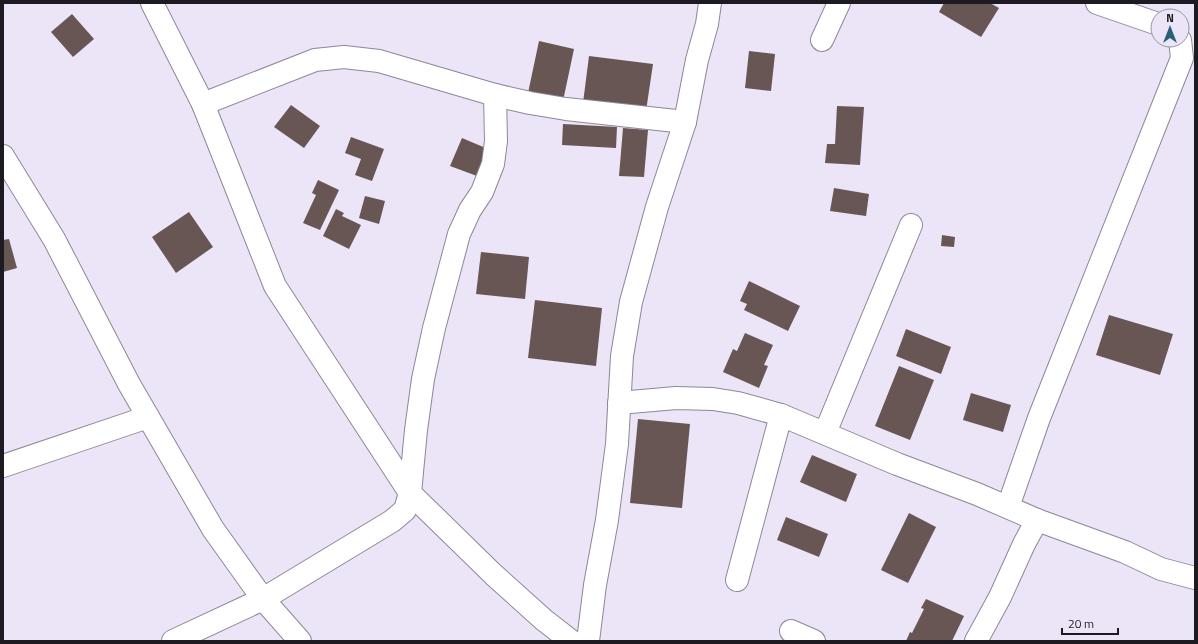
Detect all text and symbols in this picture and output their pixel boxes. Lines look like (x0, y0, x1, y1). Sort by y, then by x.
north arrow (1150, 8, 1190, 48)
text: N (1166, 10, 1174, 26)
scale bar (1062, 610, 1118, 636)
text: 20 m (1068, 614, 1094, 633)

